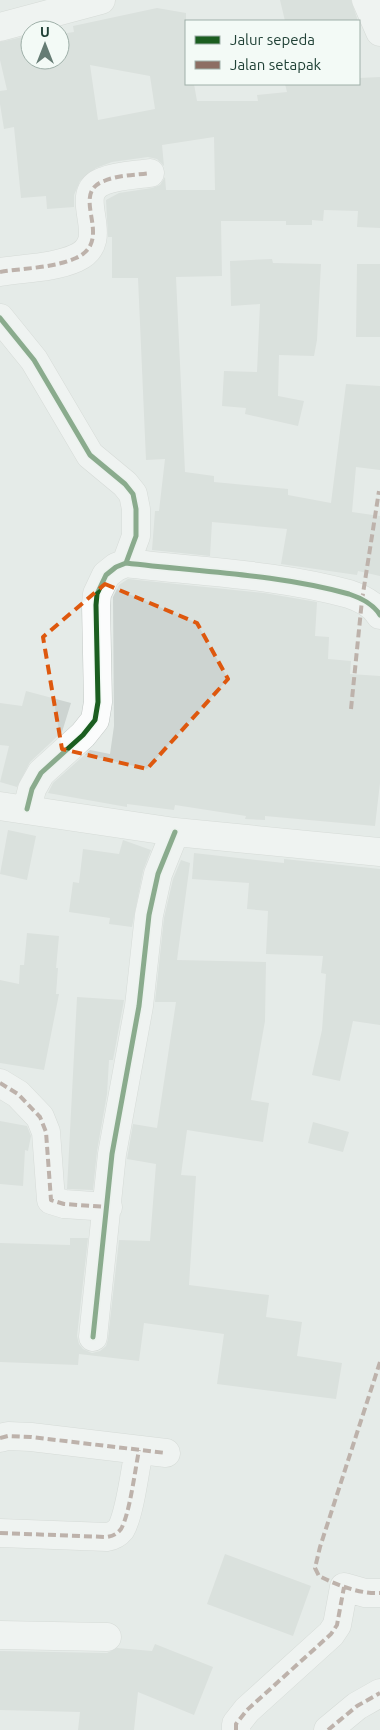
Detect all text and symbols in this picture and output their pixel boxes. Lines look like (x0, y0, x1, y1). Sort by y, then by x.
north arrow (20, 20, 70, 70)
legend (185, 20, 360, 85)
text: U (40, 24, 50, 40)
text: Jalur sepeda (230, 31, 315, 48)
text: Jalan setapak (230, 56, 322, 73)

